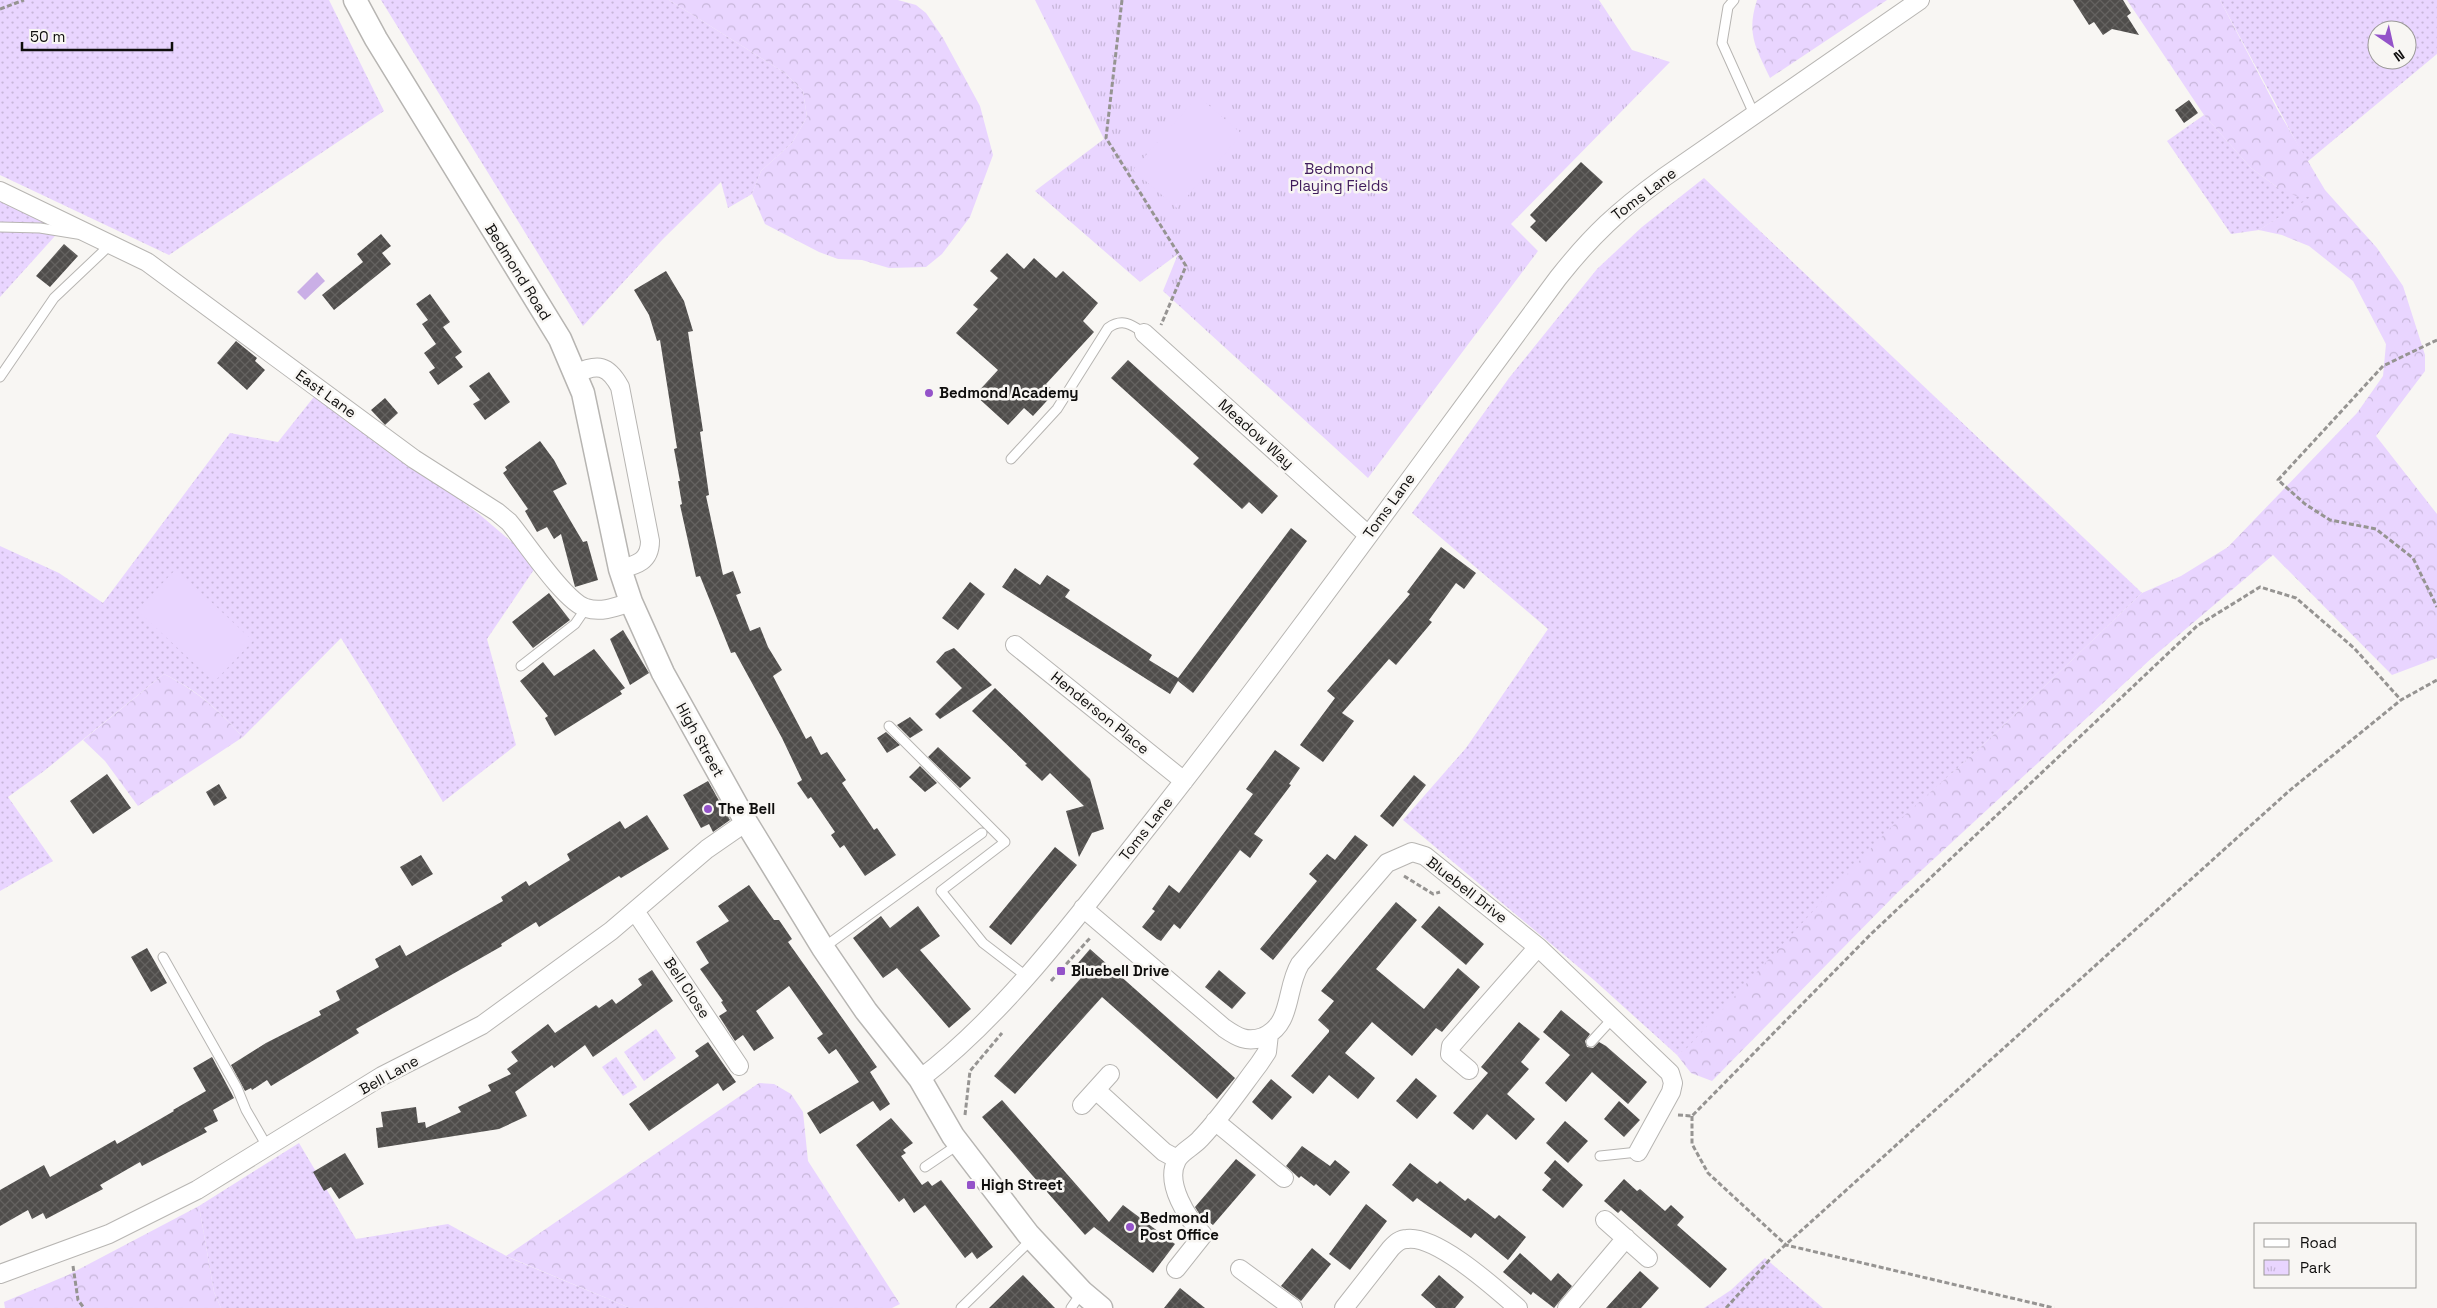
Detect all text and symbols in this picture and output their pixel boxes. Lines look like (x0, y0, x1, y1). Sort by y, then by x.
scale bar (22, 20, 172, 52)
north arrow (2367, 20, 2417, 70)
text: 50 m (30, 27, 65, 46)
text: N (2390, 46, 2408, 66)
park label: Bedmond Playing Fields (1290, 159, 1388, 195)
street label: Toms Lane (1608, 163, 1680, 224)
street label: Bedmond Road (481, 220, 556, 323)
street label: East Lane (292, 365, 360, 422)
place label: Bedmond Academy (939, 383, 1079, 402)
marker: Bedmond Academy (923, 387, 935, 399)
street label: Meadow Way (1215, 395, 1298, 473)
street label: Toms Lane (1359, 469, 1419, 542)
street label: Henderson Place (1047, 667, 1153, 758)
street label: High Street (672, 699, 729, 780)
street label: Toms Lane (1115, 793, 1177, 865)
place label: The Bell (718, 799, 775, 818)
marker: The Bell (702, 803, 714, 815)
street label: Bluebell Drive (1423, 852, 1512, 927)
street label: Bell Close (660, 954, 715, 1022)
place label: Bluebell Drive (1071, 961, 1170, 980)
marker: Bluebell Drive (1055, 965, 1067, 977)
street label: Bell Lane (356, 1050, 422, 1099)
place label: High Street (981, 1175, 1063, 1194)
marker: High Street (965, 1179, 977, 1191)
place label: Bedmond Post Office (1140, 1208, 1219, 1244)
marker: Bedmond Post Office (1124, 1221, 1136, 1233)
legend (2254, 1223, 2417, 1288)
text: Road (2300, 1233, 2337, 1252)
text: Park (2300, 1258, 2331, 1277)

